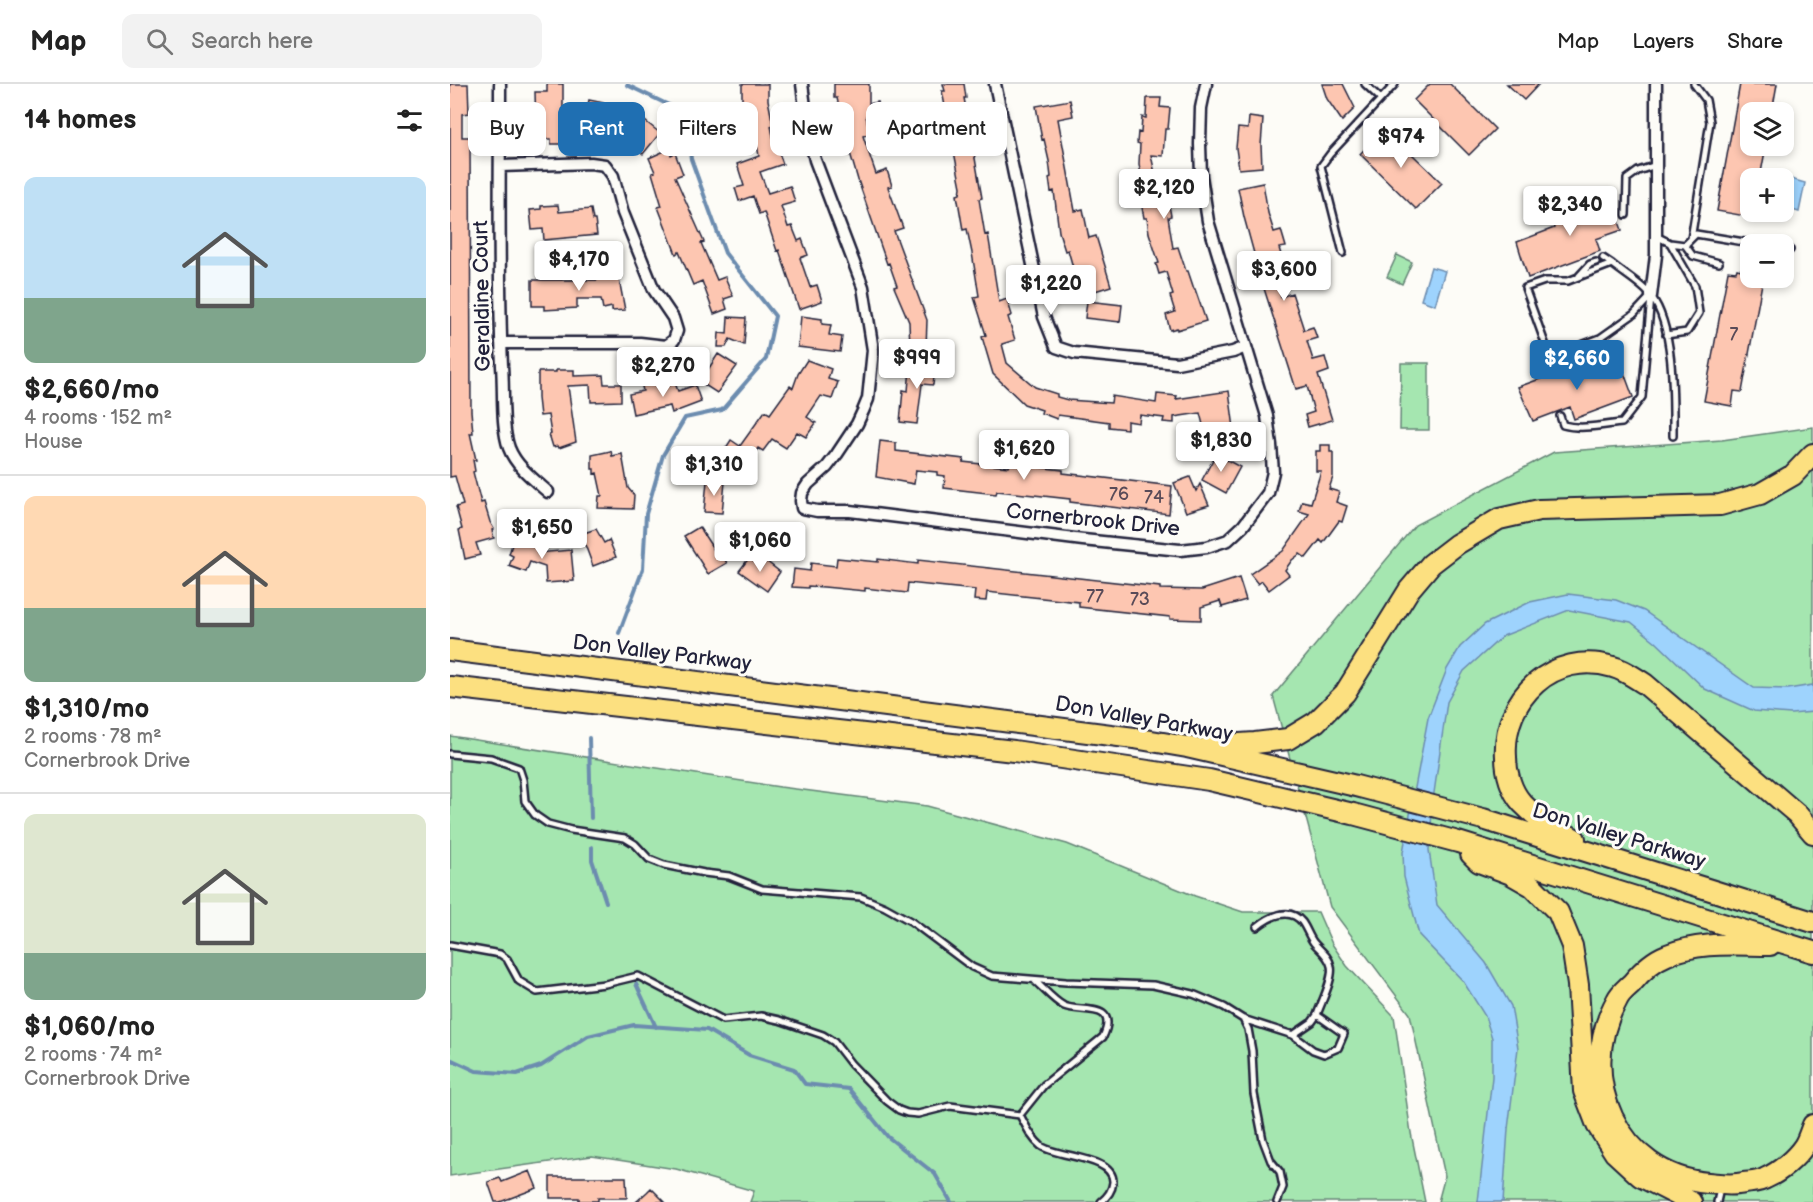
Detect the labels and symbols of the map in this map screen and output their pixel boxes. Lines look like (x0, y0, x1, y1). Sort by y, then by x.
pin: $974 (1365, 118, 1437, 169)
pin: $2,120 (1115, 169, 1213, 220)
pin: $2,340 (1521, 186, 1619, 237)
street label: Geraldine Court (468, 220, 496, 372)
pin: $4,170 (530, 241, 628, 292)
pin: $3,600 (1235, 251, 1333, 302)
pin: $1,220 (1002, 265, 1100, 316)
house number: 7 (1730, 324, 1739, 345)
pin: $999 (881, 339, 953, 390)
pin: $2,660 (1528, 340, 1626, 391)
pin: $2,270 (614, 347, 712, 398)
pin: $1,830 (1172, 422, 1270, 473)
pin: $1,620 (975, 430, 1073, 481)
pin: $1,310 (665, 446, 763, 497)
house number: 76 (1109, 484, 1129, 505)
house number: 74 (1144, 487, 1164, 508)
street label: Cornerbrook Drive (1005, 498, 1181, 542)
pin: $1,650 (493, 509, 591, 560)
pin: $1,060 (711, 522, 809, 573)
house number: 77 (1086, 586, 1104, 607)
house number: 73 (1130, 589, 1150, 610)
street label: Don Valley Parkway (571, 630, 753, 676)
street label: Don Valley Parkway (1053, 691, 1235, 747)
street label: Don Valley Parkway (1529, 798, 1709, 874)

